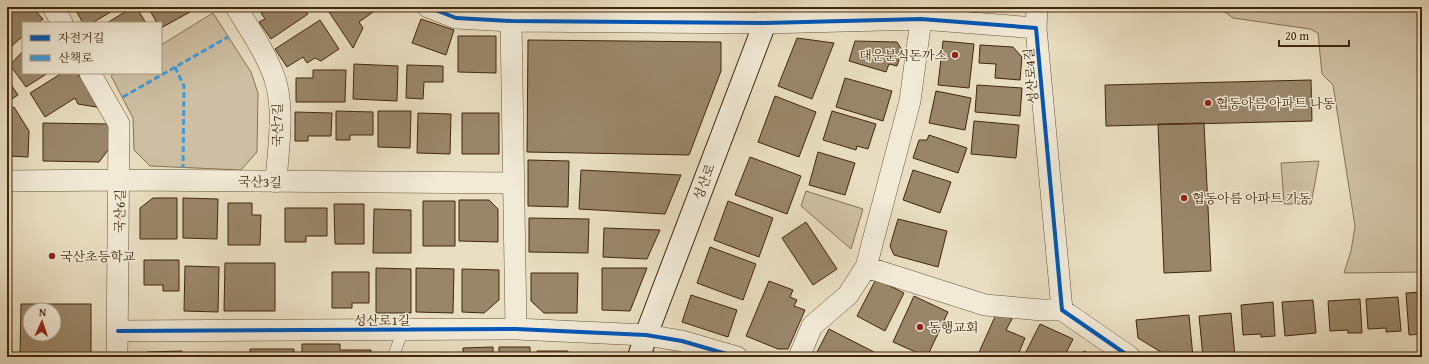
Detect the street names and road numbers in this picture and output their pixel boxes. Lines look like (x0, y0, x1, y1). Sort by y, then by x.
street label: 성산로4길 (1019, 47, 1043, 105)
street label: 국산7길 (268, 103, 287, 147)
street label: 성산로 (688, 161, 720, 203)
street label: 국산3길 (238, 172, 282, 192)
street label: 국산6길 (110, 189, 130, 233)
street label: 성산로1길 (354, 311, 410, 330)

